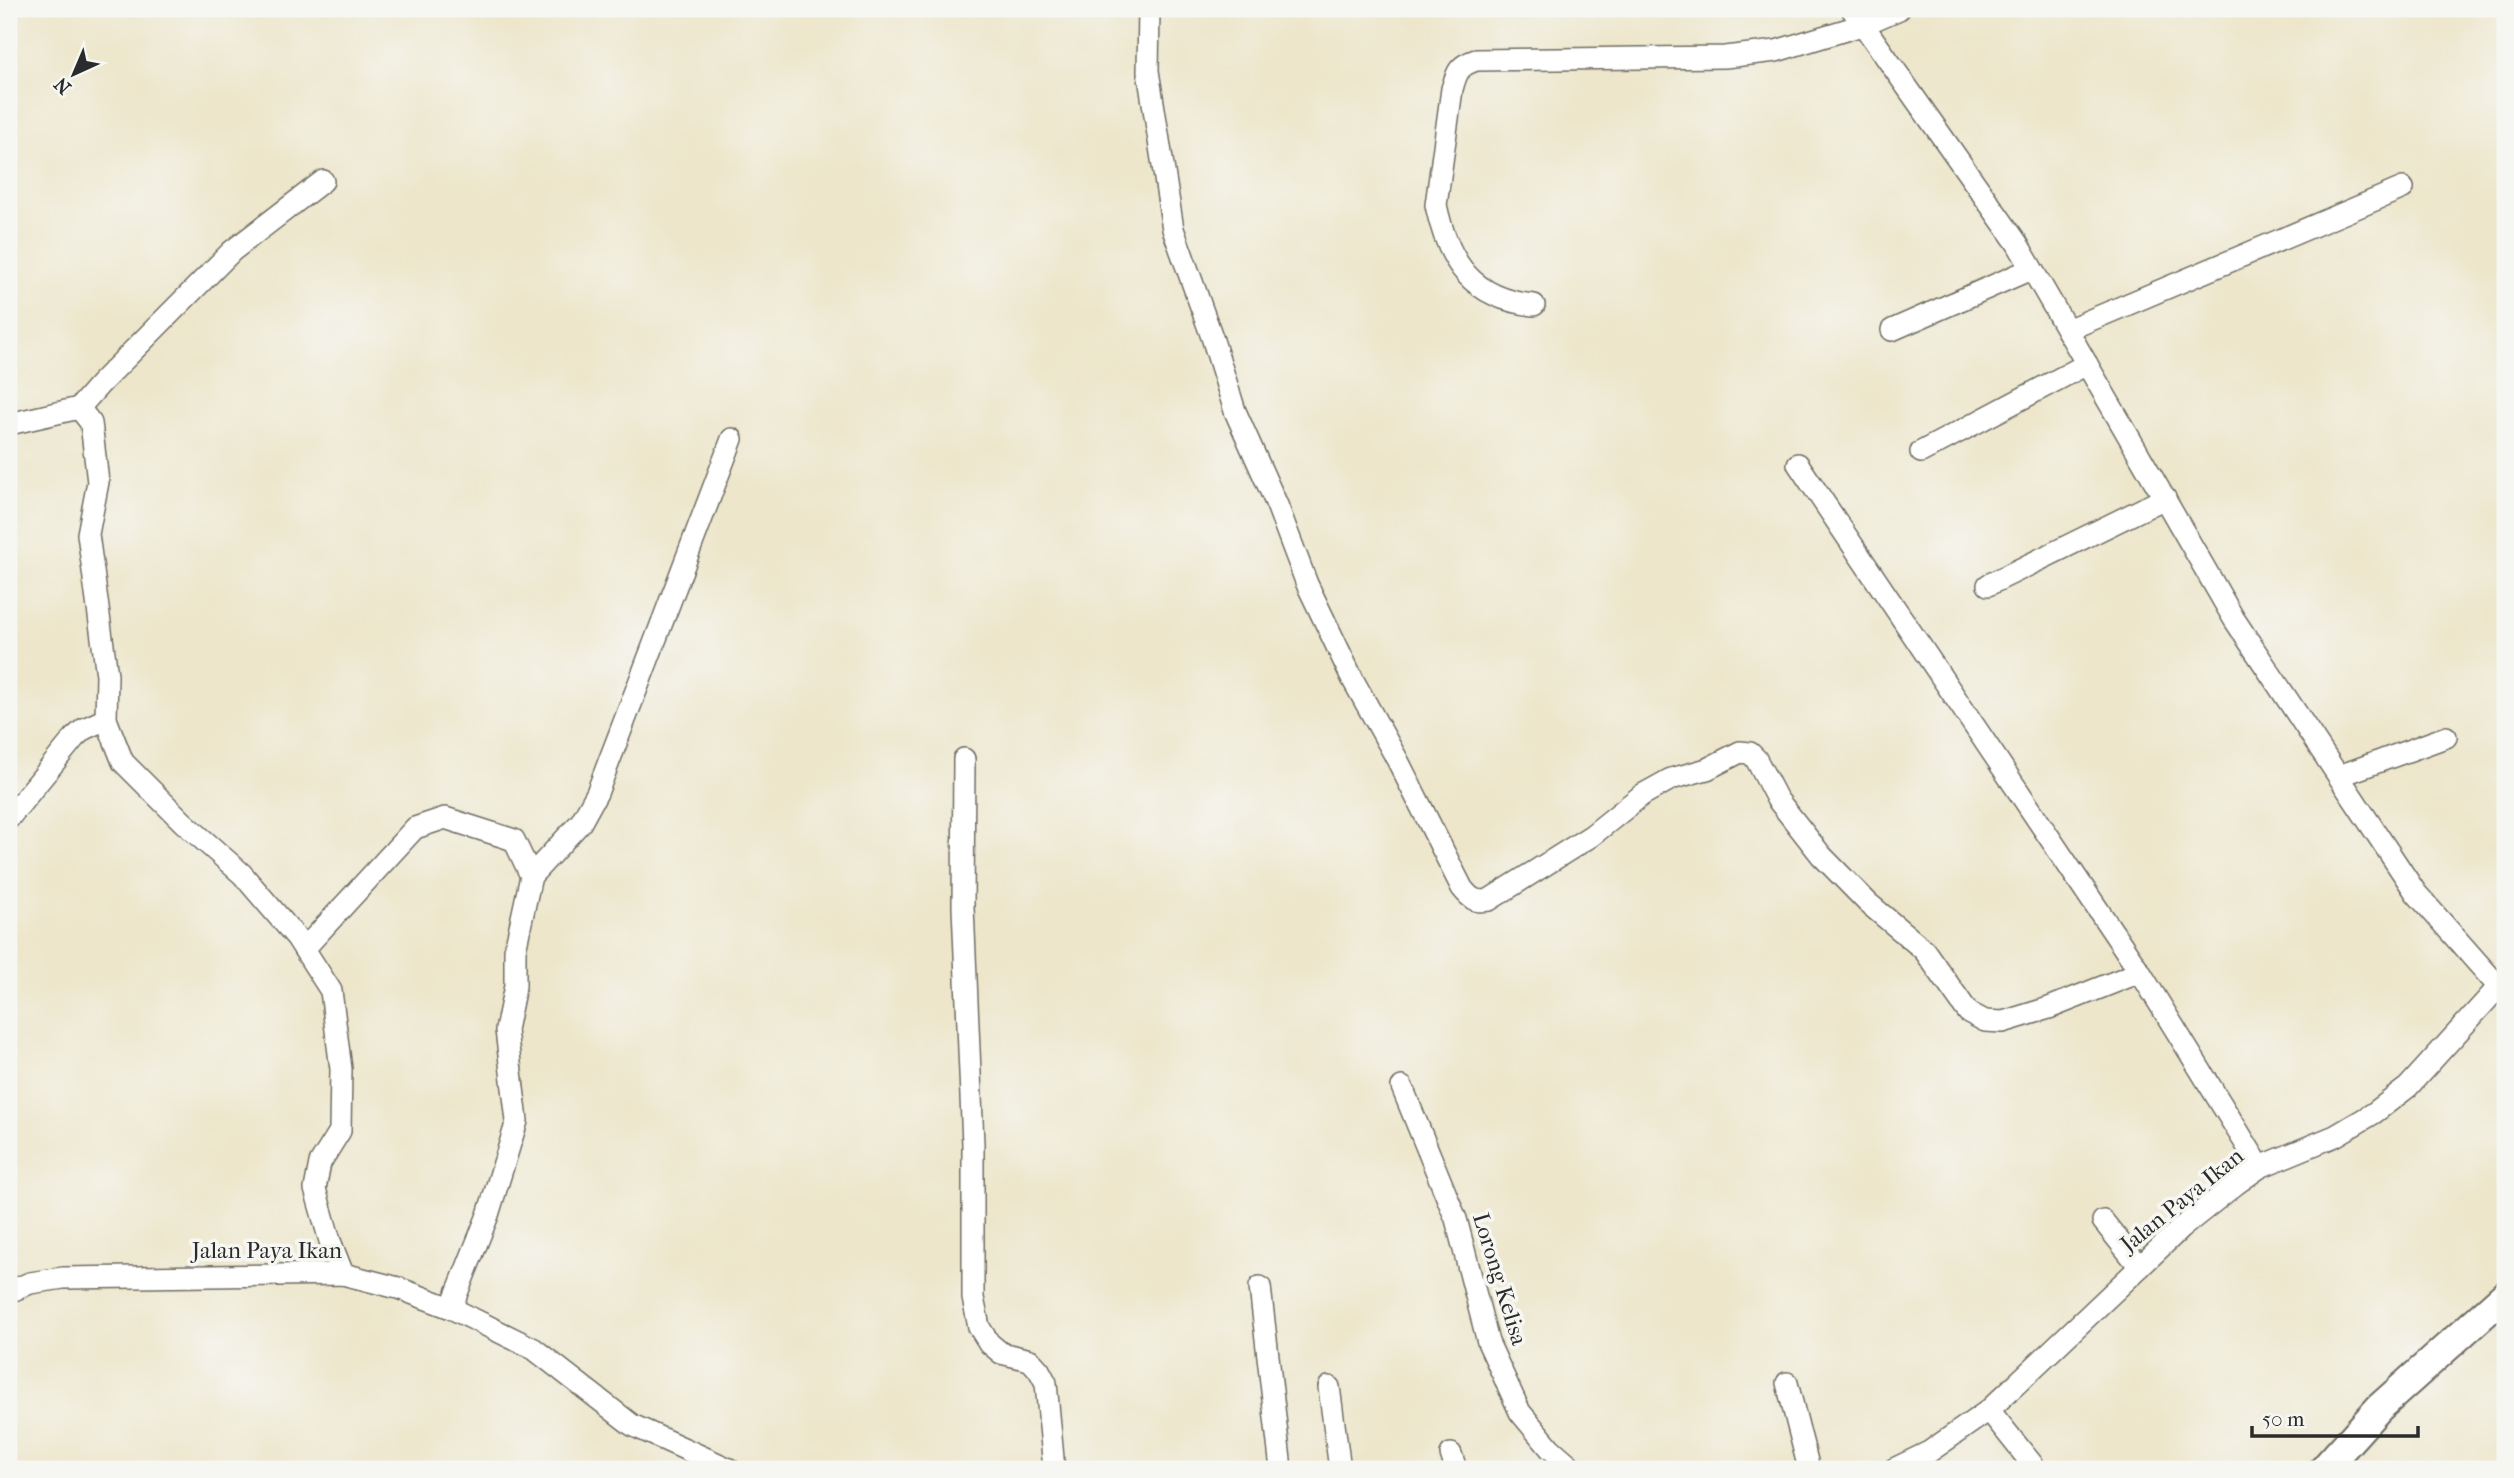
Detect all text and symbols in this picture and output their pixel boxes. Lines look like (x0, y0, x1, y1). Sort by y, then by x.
north arrow (38, 38, 108, 108)
text: N (50, 72, 76, 98)
street label: Jalan Paya Ikan (2114, 1142, 2249, 1259)
street label: Lorong Kelisa (1467, 1209, 1533, 1349)
street label: Jalan Paya Ikan (190, 1237, 343, 1264)
scale bar (2252, 1394, 2418, 1438)
text: 50 m (2262, 1407, 2305, 1431)

